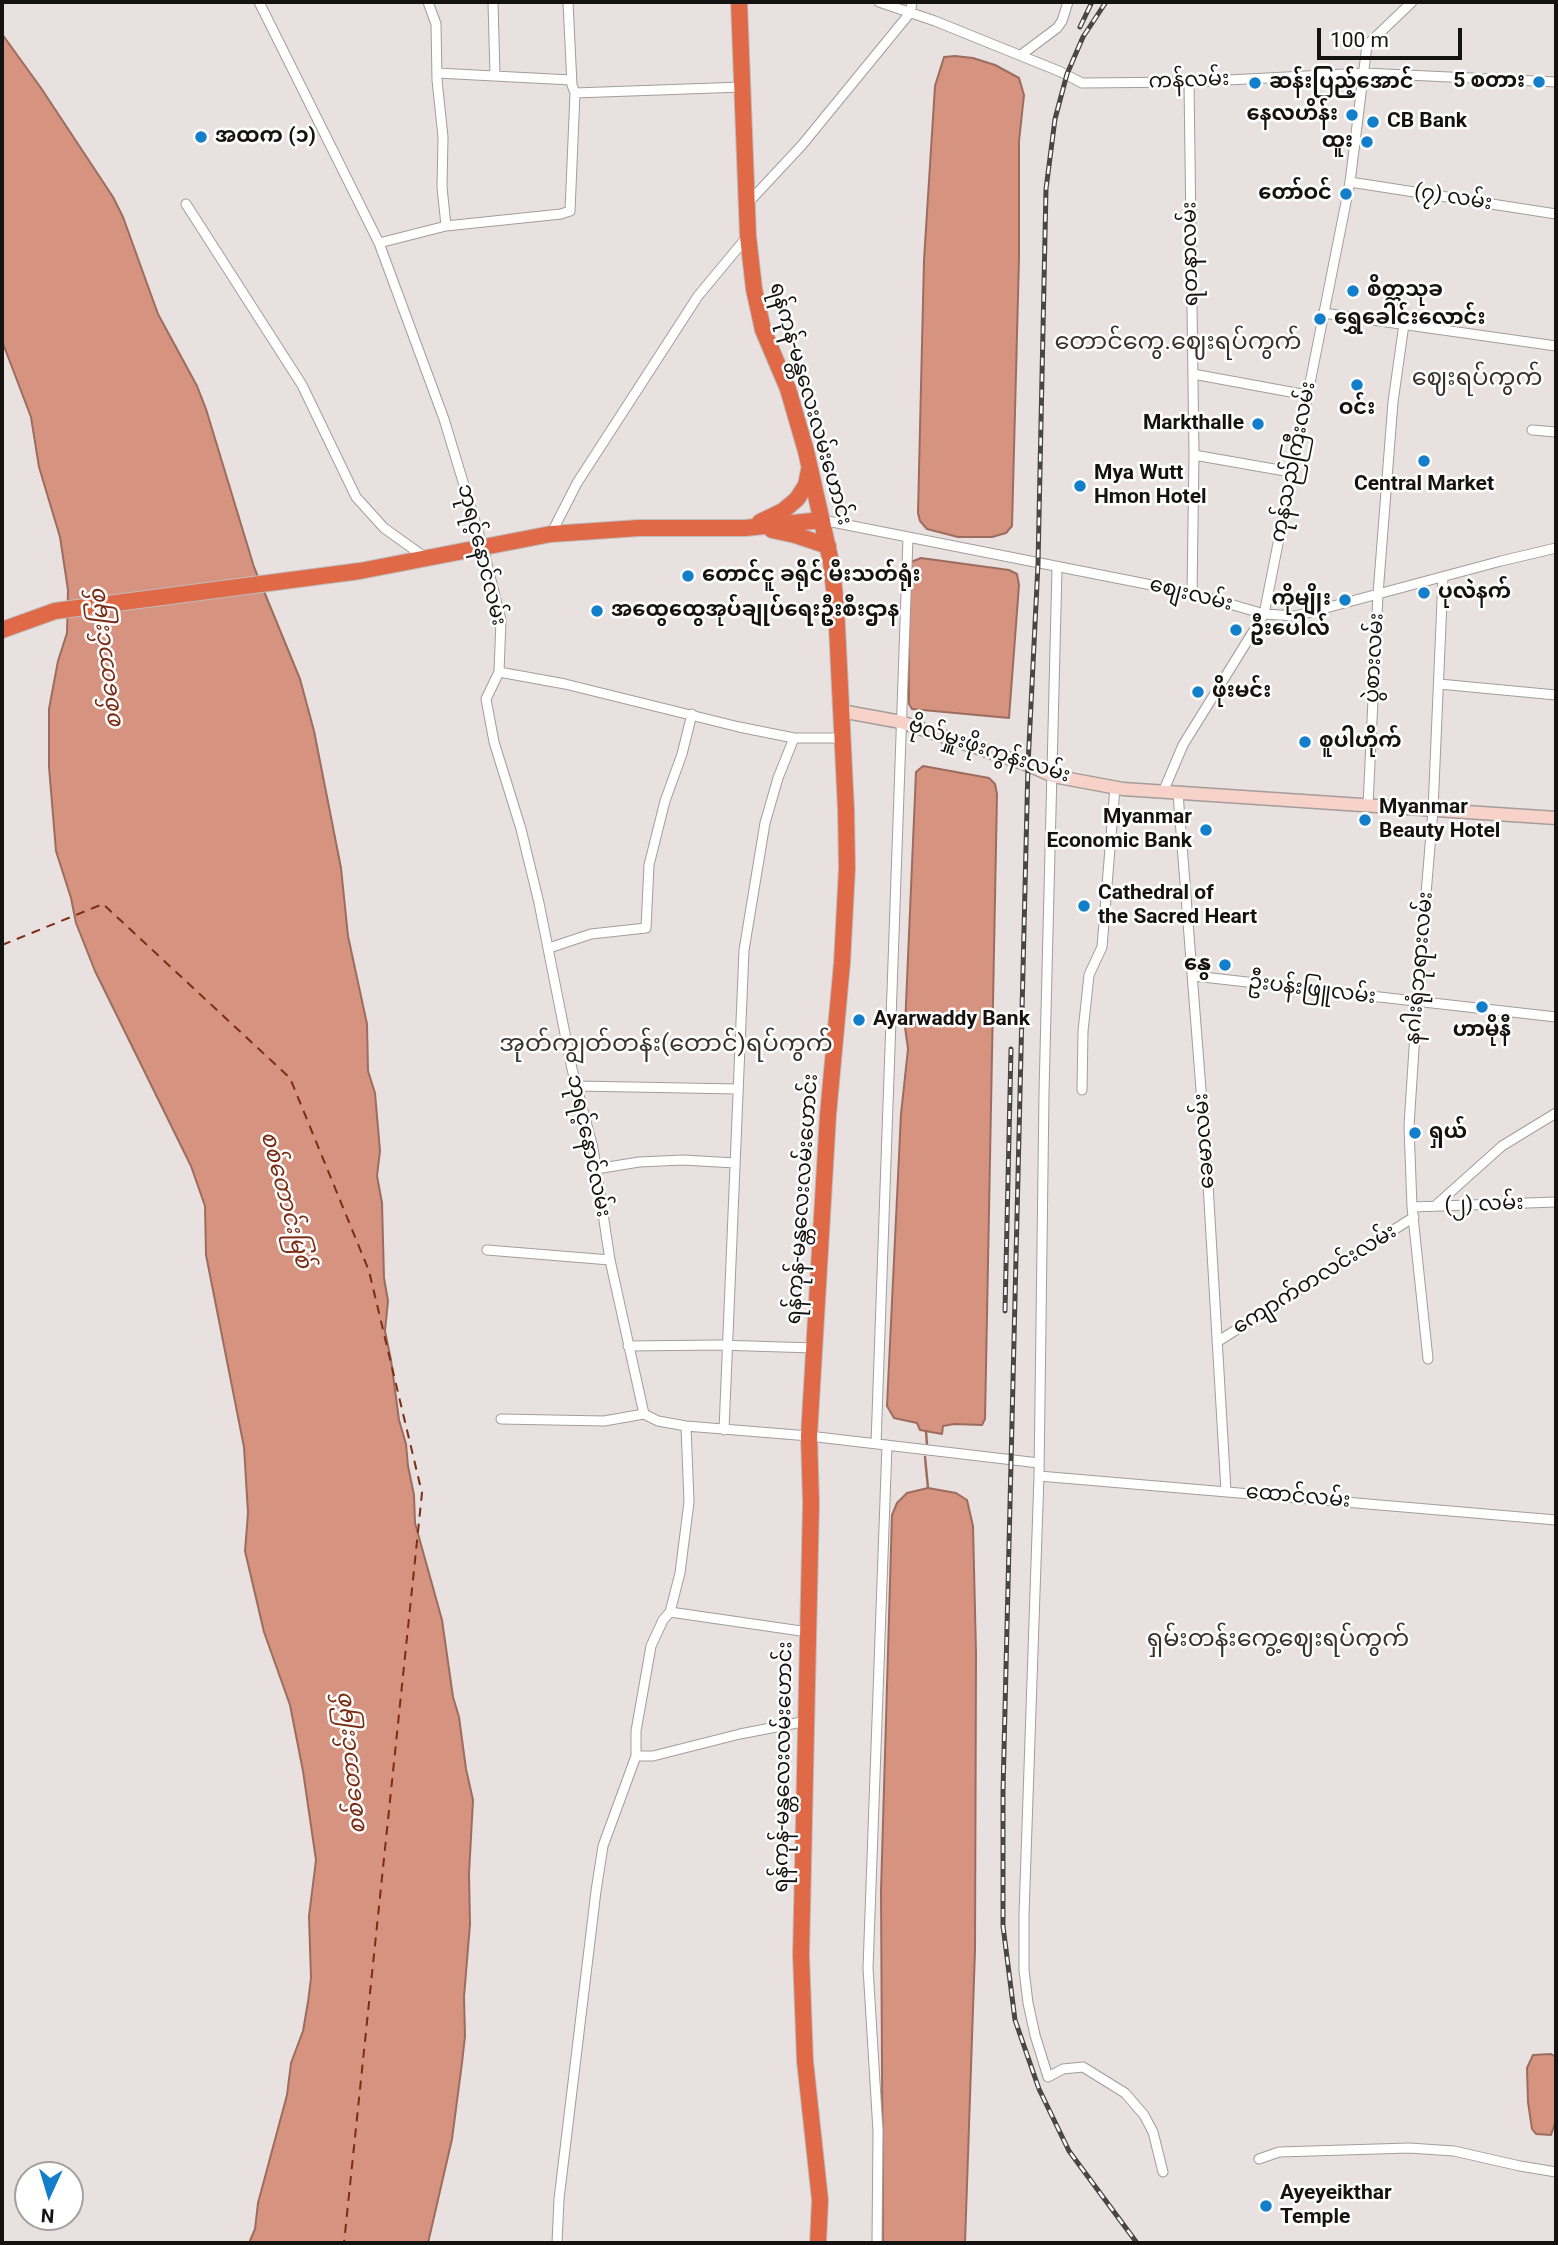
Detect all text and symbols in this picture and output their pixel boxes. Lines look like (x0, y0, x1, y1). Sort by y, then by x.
scale bar (1320, 14, 1465, 58)
text: 100 m (1330, 28, 1389, 52)
street label: ကန်လမ်း (1148, 67, 1230, 95)
place label: 5 စတား (1453, 69, 1525, 95)
place label: ဆန်းပြည့်အောင် (1269, 70, 1414, 96)
marker: 5 စတား (1531, 74, 1547, 90)
marker: ဆန်းပြည့်အောင် (1247, 75, 1263, 91)
place label: နေလဟိန်း (1247, 102, 1338, 128)
marker: နေလဟိန်း (1344, 107, 1360, 123)
place label: CB Bank (1387, 109, 1467, 135)
marker: CB Bank (1365, 114, 1381, 130)
place label: အထက (၁) (215, 124, 316, 150)
marker: အထက (၁) (193, 129, 209, 145)
place label: ထူး (1322, 129, 1353, 155)
marker: ထူး (1359, 134, 1375, 150)
street label: (၇) လမ်း (1412, 179, 1494, 217)
place label: တော်ဝင် (1258, 181, 1332, 207)
marker: တော်ဝင် (1338, 186, 1354, 202)
street label: ရတနာလမ်း (1177, 201, 1205, 307)
place label: စိတ္တသုခ (1367, 278, 1443, 304)
street label: ရန်ကုန်-မန္တလေးလမ်းဟောင်း (763, 280, 857, 528)
marker: စိတ္တသုခ (1345, 283, 1361, 299)
place label: ရွှေခေါင်းလောင်း (1334, 306, 1486, 332)
marker: ရွှေခေါင်းလောင်း (1312, 311, 1328, 327)
district label: တောင်ကွေ.ဈေးရပ်ကွက် (1054, 329, 1302, 357)
district label: ဈေးရပ်ကွက် (1412, 365, 1542, 393)
marker: ဝင်း (1349, 377, 1365, 393)
street label: ကုန်သည်ကြီးလမ်း (1266, 379, 1322, 545)
place label: ဝင်း (1339, 396, 1375, 422)
place label: Markthalle (1143, 411, 1244, 437)
marker: Markthalle (1250, 416, 1266, 432)
marker: Central Market (1416, 453, 1432, 469)
place label: Mya Wutt Hmon Hotel (1094, 461, 1207, 511)
place label: Central Market (1354, 472, 1494, 498)
marker: Mya Wutt Hmon Hotel (1072, 478, 1088, 494)
street label: ဘုရင့်နောင်လမ်း (451, 482, 511, 628)
place label: တောင်ငူ ခရိုင် မီးသတ်ရုံး (702, 563, 921, 589)
marker: တောင်ငူ ခရိုင် မီးသတ်ရုံး (680, 568, 696, 584)
street label: စျေးလမ်း (1147, 573, 1235, 617)
place label: ပုလဲနက် (1438, 580, 1511, 606)
marker: ပုလဲနက် (1416, 585, 1432, 601)
water label: စစ်တောင်းမြစ် (85, 587, 129, 731)
place label: ကိုမျိုး (1271, 587, 1331, 613)
marker: ကိုမျိုး (1337, 592, 1353, 608)
place label: အထွေထွေအုပ်ချုပ်ရေးဦးစီးဌာန (611, 598, 899, 624)
marker: အထွေထွေအုပ်ချုပ်ရေးဦးစီးဌာန (589, 603, 605, 619)
street label: ပွဲစားလမ်း (1360, 612, 1390, 704)
place label: ဦးပေါလ် (1250, 617, 1330, 643)
marker: ဦးပေါလ် (1228, 622, 1244, 638)
place label: ဖိုးမင်း (1212, 679, 1271, 705)
marker: ဖိုးမင်း (1190, 684, 1206, 700)
street label: ဗိုလ်မှူးဖိုးကွန်းလမ်း (905, 713, 1073, 789)
place label: စူပါဟိုက် (1319, 729, 1402, 755)
marker: စူပါဟိုက် (1297, 734, 1313, 750)
place label: Myanmar Beauty Hotel (1379, 795, 1500, 845)
place label: Myanmar Economic Bank (1046, 805, 1192, 855)
marker: Myanmar Beauty Hotel (1357, 812, 1373, 828)
marker: Myanmar Economic Bank (1198, 822, 1214, 838)
place label: Cathedral of the Sacred Heart (1098, 881, 1257, 931)
street label: နဂါးရုံဘုရားလမ်း (1401, 891, 1439, 1045)
marker: Cathedral of the Sacred Heart (1076, 898, 1092, 914)
place label: နွေ (1184, 952, 1211, 978)
marker: နွေ (1217, 957, 1233, 973)
street label: ဦးပန်းဖြူလမ်း (1247, 970, 1377, 1010)
marker: ဟာမိုနီ (1474, 999, 1490, 1015)
place label: Ayarwaddy Bank (873, 1007, 1030, 1033)
marker: Ayarwaddy Bank (851, 1012, 867, 1028)
place label: ဟာမိုနီ (1453, 1018, 1511, 1044)
district label: အုတ်ကျွတ်တန်း(တောင်)ရပ်ကွက် (499, 1031, 833, 1059)
street label: ဘုရင့်နောင်လမ်း (561, 1072, 615, 1220)
street label: ရန်ကုန်-မန္တလေးလမ်းဟောင်း (782, 1073, 824, 1325)
street label: ခေမာလမ်း (1189, 1092, 1221, 1190)
place label: ရှယ် (1429, 1120, 1467, 1146)
marker: ရှယ် (1407, 1125, 1423, 1141)
water label: စစ်တောင်းမြစ် (253, 1128, 317, 1272)
street label: (၂) လမ်း (1444, 1191, 1524, 1219)
street label: ကျောက်တလင်းလမ်း (1228, 1219, 1402, 1341)
street label: ထောင်လမ်း (1245, 1480, 1351, 1514)
district label: ရှမ်းတန်းကွေ့ဈေးရပ်ကွက် (1147, 1626, 1409, 1654)
street label: ရန်ကုန်-မန္တလေးလမ်းဟောင်း (769, 1641, 799, 1893)
water label: စစ်တောင်းမြစ် (331, 1693, 373, 1835)
north arrow (14, 2161, 84, 2231)
place label: Ayeyeikthar Temple (1280, 2181, 1392, 2231)
marker: Ayeyeikthar Temple (1258, 2198, 1274, 2214)
text: N (40, 2204, 55, 2227)

